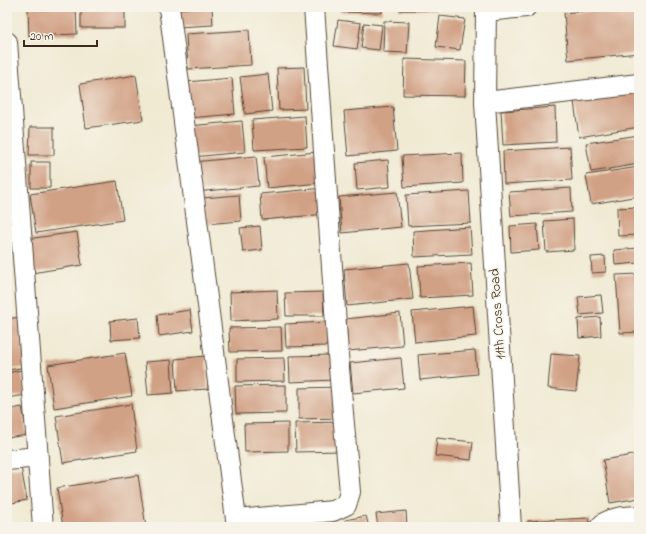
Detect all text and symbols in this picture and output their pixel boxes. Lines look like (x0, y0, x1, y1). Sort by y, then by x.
scale bar (24, 22, 97, 48)
text: 20 m (30, 28, 53, 46)
street label: 11th Cross Road (484, 268, 512, 360)

